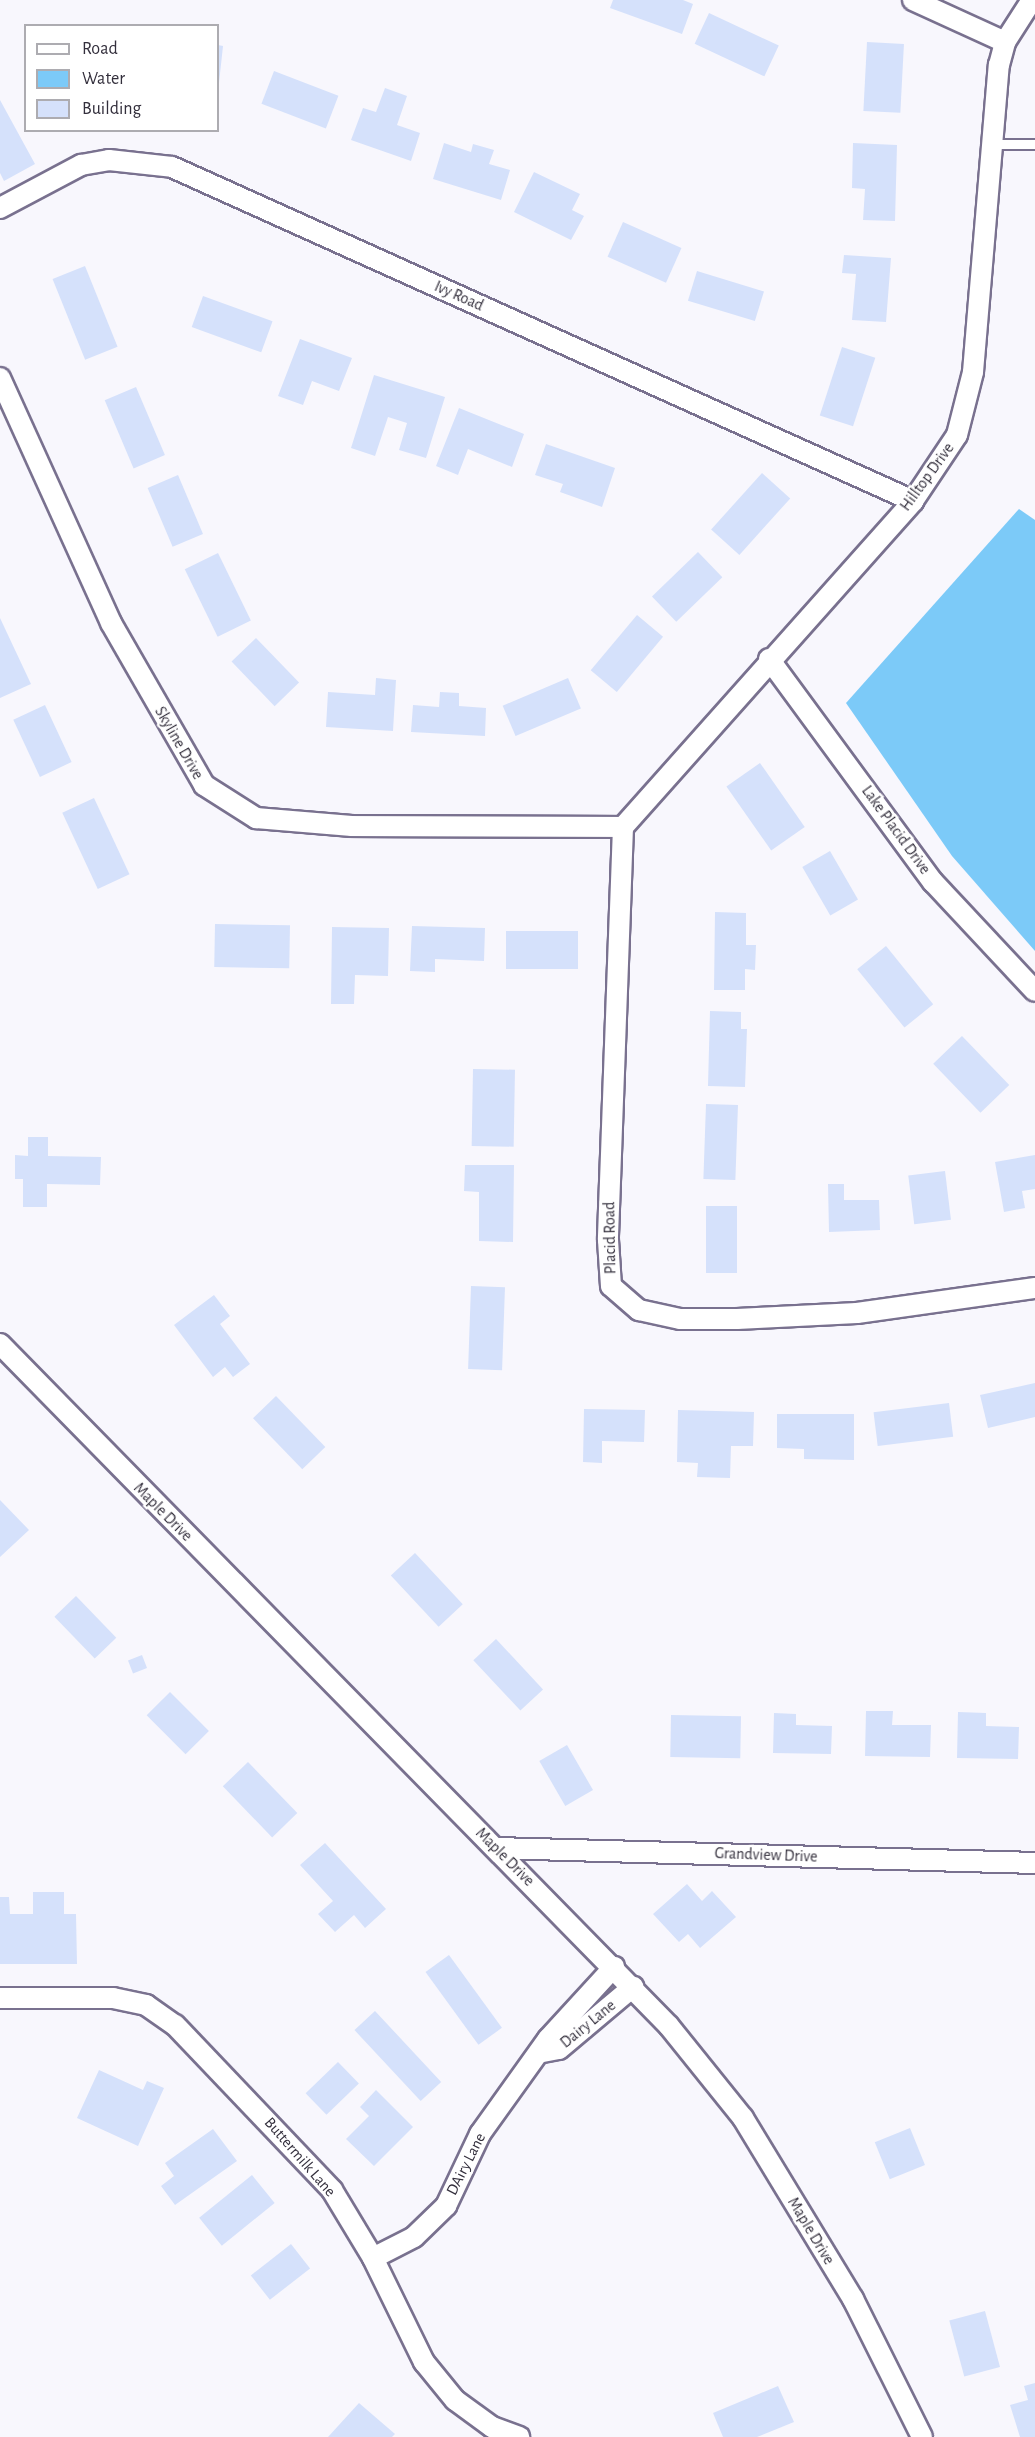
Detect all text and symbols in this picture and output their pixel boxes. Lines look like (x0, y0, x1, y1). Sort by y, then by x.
legend (24, 24, 219, 132)
text: Road (82, 40, 118, 58)
text: Water (82, 70, 125, 88)
text: Building (82, 100, 141, 118)
street label: Ivy Road (431, 277, 487, 315)
street label: Hilltop Drive (896, 439, 958, 515)
street label: Skyline Drive (150, 703, 208, 783)
street label: Lake Placid Drive (857, 782, 935, 878)
street label: Placid Road (600, 1202, 620, 1274)
street label: Maple Drive (130, 1479, 196, 1545)
street label: Maple Drive (472, 1824, 538, 1890)
street label: Grandview Drive (714, 1844, 818, 1866)
street label: Dairy Lane (556, 1996, 620, 2052)
street label: Buttermilk Lane (260, 2113, 340, 2201)
street label: DAiry Lane (442, 2130, 490, 2198)
street label: Maple Drive (783, 2194, 839, 2268)

